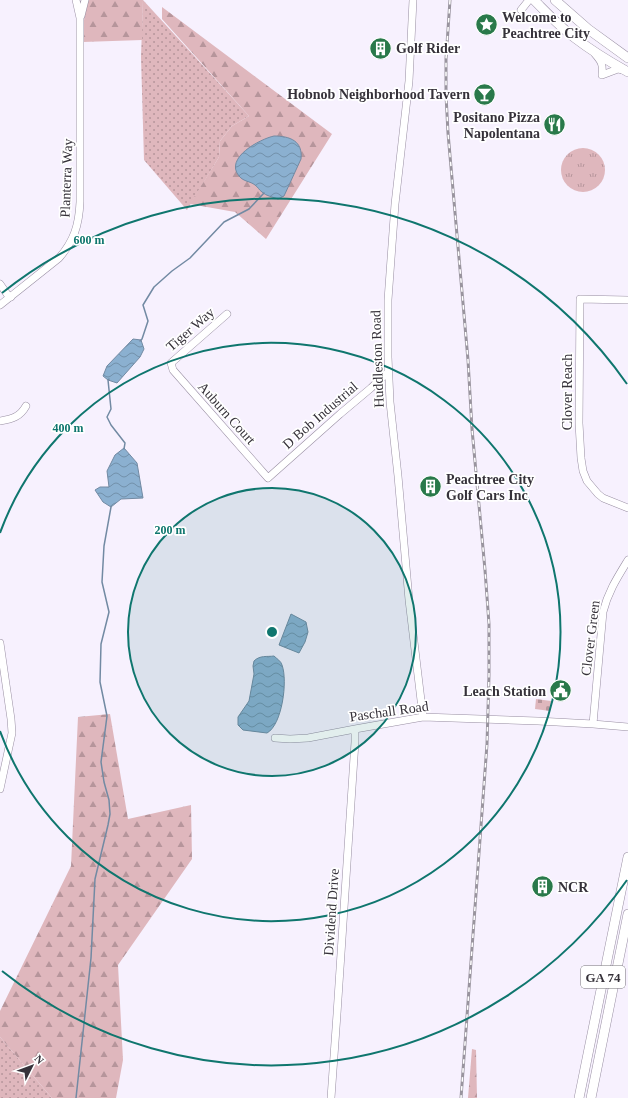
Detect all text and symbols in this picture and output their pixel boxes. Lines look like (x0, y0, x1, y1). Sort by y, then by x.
place label: Welcome to Peachtree City (502, 10, 590, 41)
place icon: Welcome to Peachtree City (474, 12, 500, 38)
building icon: Golf Rider (367, 35, 393, 61)
place label: Golf Rider (396, 41, 460, 56)
bar icon: Hobnob Neighborhood Tavern (472, 81, 498, 107)
place label: Hobnob Neighborhood Tavern (287, 87, 470, 102)
place label: Positano Pizza Napolentana (453, 110, 540, 141)
restaurant icon: Positano Pizza Napolentana (542, 112, 568, 138)
street label: Planterra Way (58, 138, 75, 218)
text: 600 m (74, 233, 105, 247)
street label: Tiger Way (163, 305, 217, 354)
street label: Huddleston Road (368, 310, 387, 408)
street label: Clover Reach (560, 354, 575, 430)
street label: Auburn Court (195, 379, 258, 447)
street label: D Bob Industrial (280, 379, 361, 452)
text: 400 m (53, 421, 84, 435)
place label: Peachtree City Golf Cars Inc (446, 472, 534, 503)
building icon: Peachtree City Golf Cars Inc (418, 474, 444, 500)
text: 200 m (155, 523, 186, 537)
street label: Clover Green (578, 600, 603, 677)
centre of rings (265, 625, 279, 639)
public building icon: Leach Station (548, 678, 574, 704)
place label: Leach Station (463, 684, 546, 699)
street label: Paschall Road (349, 699, 430, 724)
street label: Dividend Drive (321, 868, 342, 956)
building icon: NCR (530, 874, 556, 900)
place label: NCR (558, 880, 589, 895)
road number: GA 74 (581, 966, 625, 988)
north arrow (12, 1046, 52, 1086)
text: N (32, 1052, 47, 1066)

